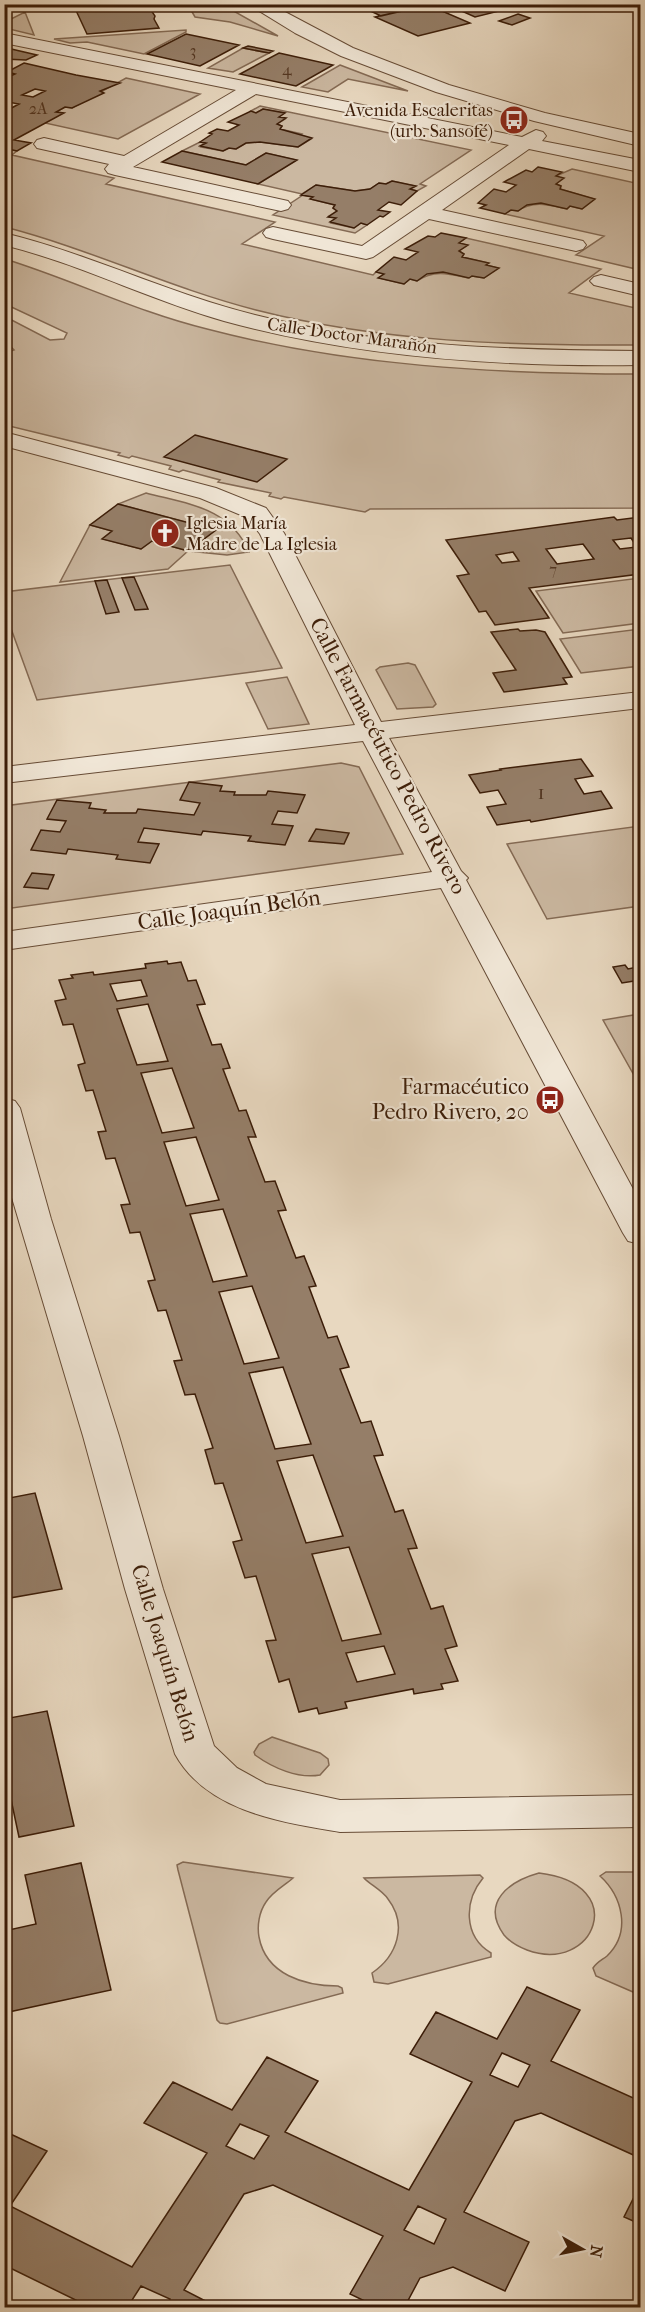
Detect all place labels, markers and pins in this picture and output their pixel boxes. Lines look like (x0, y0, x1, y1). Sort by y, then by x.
place label: Avenida Escaleritas (urb. Sansofé) (344, 100, 493, 142)
bus stop icon: Avenida Escaleritas (urb. Sansofé) (498, 104, 530, 136)
place label: Iglesia María Madre de La Iglesia (186, 513, 338, 555)
church icon: Iglesia María Madre de La Iglesia (149, 517, 181, 549)
place label: Farmacéutico Pedro Rivero, 20 (372, 1074, 529, 1125)
bus stop icon: Farmacéutico Pedro Rivero, 20 (534, 1084, 566, 1116)

